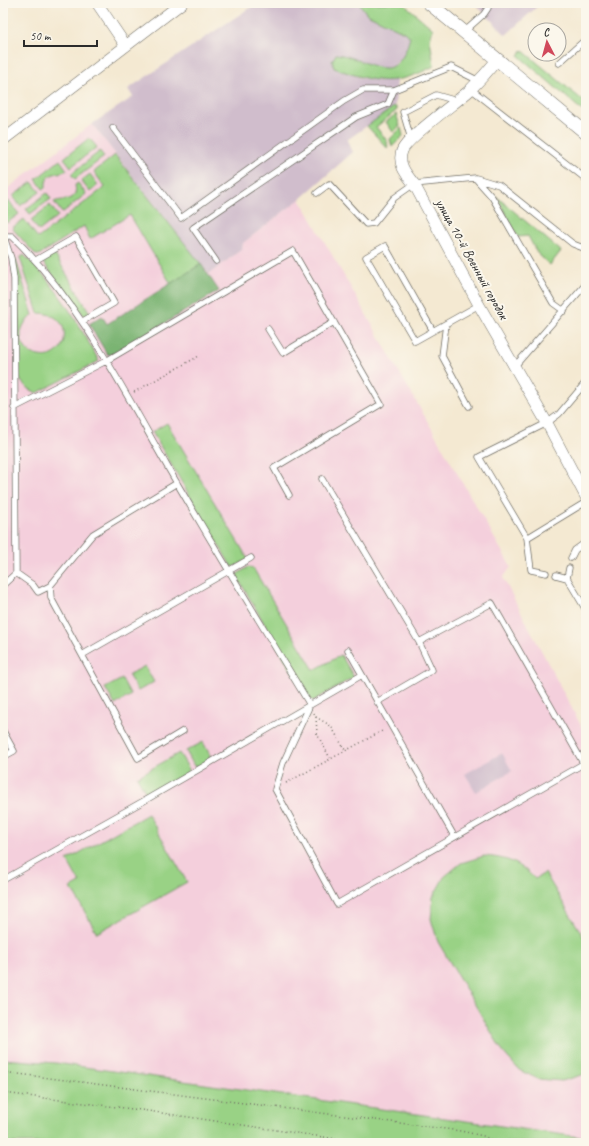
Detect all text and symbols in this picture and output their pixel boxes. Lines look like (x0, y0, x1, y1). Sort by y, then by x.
scale bar (24, 22, 97, 48)
north arrow (527, 22, 567, 62)
text: С (543, 25, 551, 39)
text: 50 m (30, 28, 52, 44)
street label: улица 10-й Военный городок (431, 195, 513, 324)

